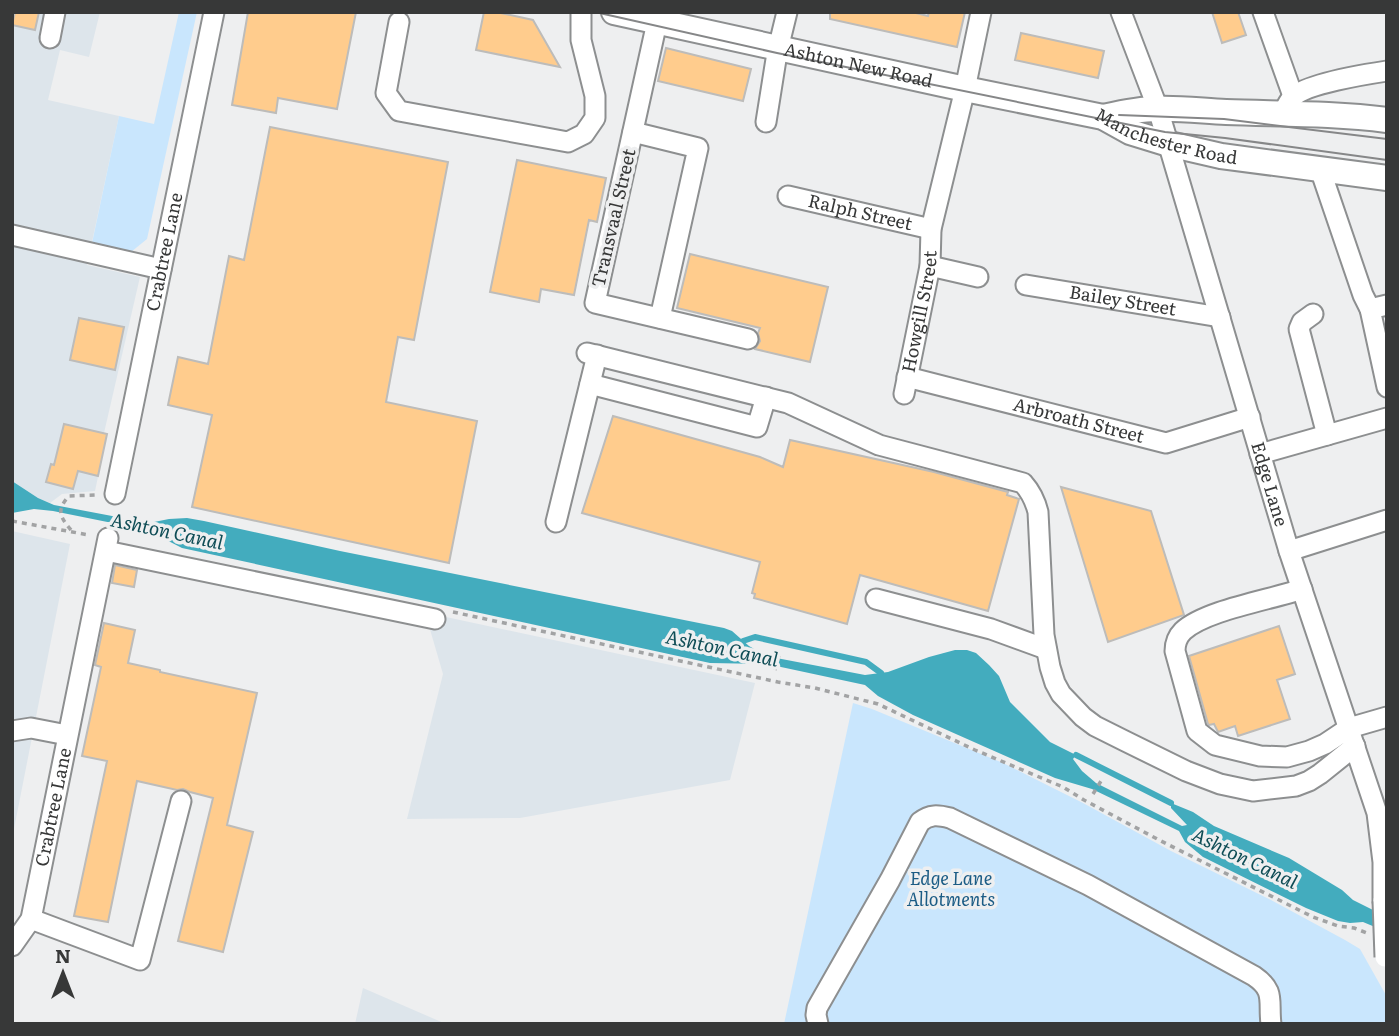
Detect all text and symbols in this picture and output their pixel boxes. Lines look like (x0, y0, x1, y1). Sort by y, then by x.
street label: Ashton New Road (781, 35, 936, 94)
street label: Manchester Road (1090, 100, 1239, 170)
street label: Transvaal Street (583, 145, 642, 290)
street label: Ralph Street (806, 186, 916, 236)
street label: Crabtree Lane (138, 190, 189, 314)
street label: Howgill Street (894, 250, 942, 375)
street label: Bailey Street (1067, 277, 1179, 322)
street label: Arbroath Street (1011, 390, 1148, 449)
street label: Edge Lane (1245, 438, 1296, 529)
water label: Ashton Canal (108, 504, 227, 556)
water label: Ashton Canal (663, 621, 782, 673)
street label: Crabtree Lane (27, 745, 77, 869)
water label: Ashton Canal (1188, 819, 1304, 895)
park label: Edge Lane Allotments (907, 864, 995, 912)
north arrow (28, 938, 98, 1008)
text: N (55, 941, 71, 969)

